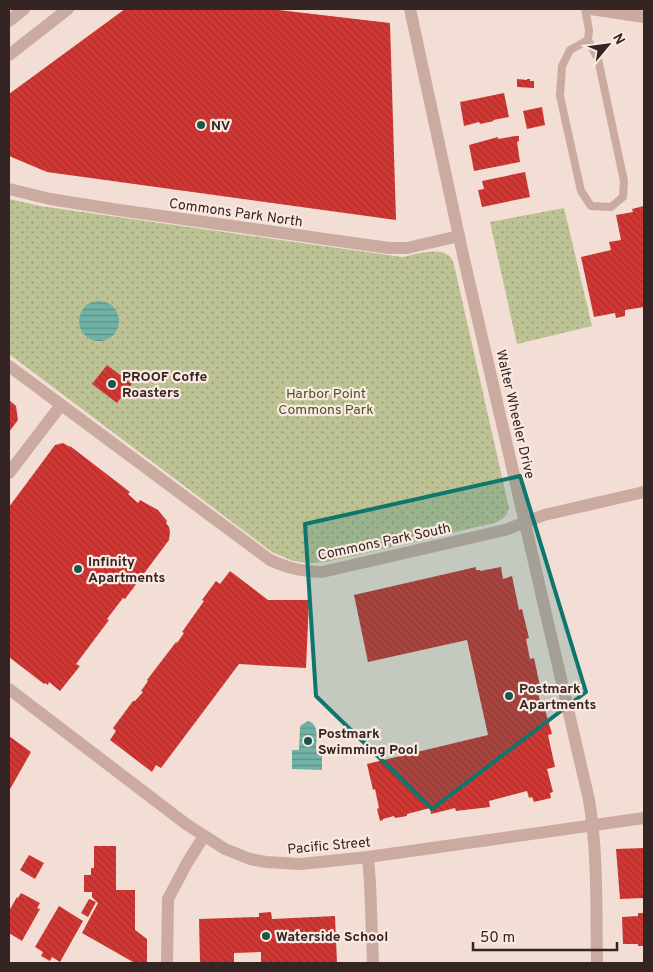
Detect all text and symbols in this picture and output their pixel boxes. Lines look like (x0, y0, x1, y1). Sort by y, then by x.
north arrow (583, 20, 633, 70)
text: N (608, 31, 628, 48)
place label: NV (211, 118, 231, 135)
marker: NV (195, 119, 207, 131)
street label: Commons Park North (168, 196, 304, 231)
street label: Walter Wheeler Drive (491, 348, 538, 481)
place label: PROOF Coffe Roasters (122, 369, 207, 402)
marker: PROOF Coffe Roasters (106, 378, 118, 390)
park label: Harbor Point Commons Park (278, 386, 374, 419)
street label: Commons Park South (316, 520, 452, 565)
place label: Infinity Apartments (88, 554, 166, 587)
marker: Infinity Apartments (72, 563, 84, 575)
place label: Postmark Apartments (519, 681, 597, 714)
marker: Postmark Apartments (503, 690, 515, 702)
place label: Postmark Swimming Pool (318, 726, 418, 759)
marker: Postmark Swimming Pool (302, 735, 314, 747)
street label: Pacific Street (287, 834, 372, 859)
scale bar (473, 920, 617, 952)
place label: Waterside School (276, 929, 388, 946)
text: 50 m (480, 929, 515, 948)
marker: Waterside School (260, 930, 272, 942)

